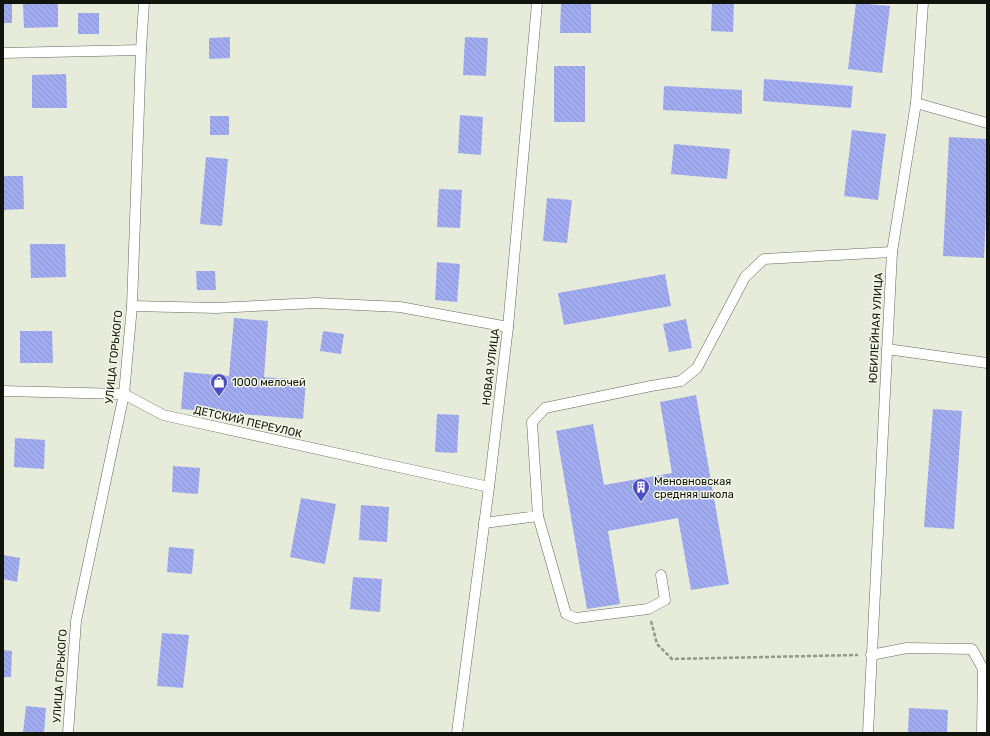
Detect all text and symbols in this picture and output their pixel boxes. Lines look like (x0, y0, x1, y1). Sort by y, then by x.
street label: ЮБИЛЕЙНАЯ УЛИЦА (867, 272, 885, 384)
street label: УЛИЦА ГОРЬКОГО (103, 310, 125, 404)
street label: НОВАЯ УЛИЦА (480, 327, 502, 406)
shop icon: 1000 мелочей (209, 372, 229, 397)
place label: 1000 мелочей (232, 376, 306, 389)
street label: ДЕТСКИЙ ПЕРЕУЛОК (193, 403, 303, 441)
place label: Меновновская средняя школа (654, 475, 734, 501)
building icon: Меновновская средняя школа (631, 477, 651, 502)
street label: УЛИЦА ГОРЬКОГО (50, 629, 70, 723)

